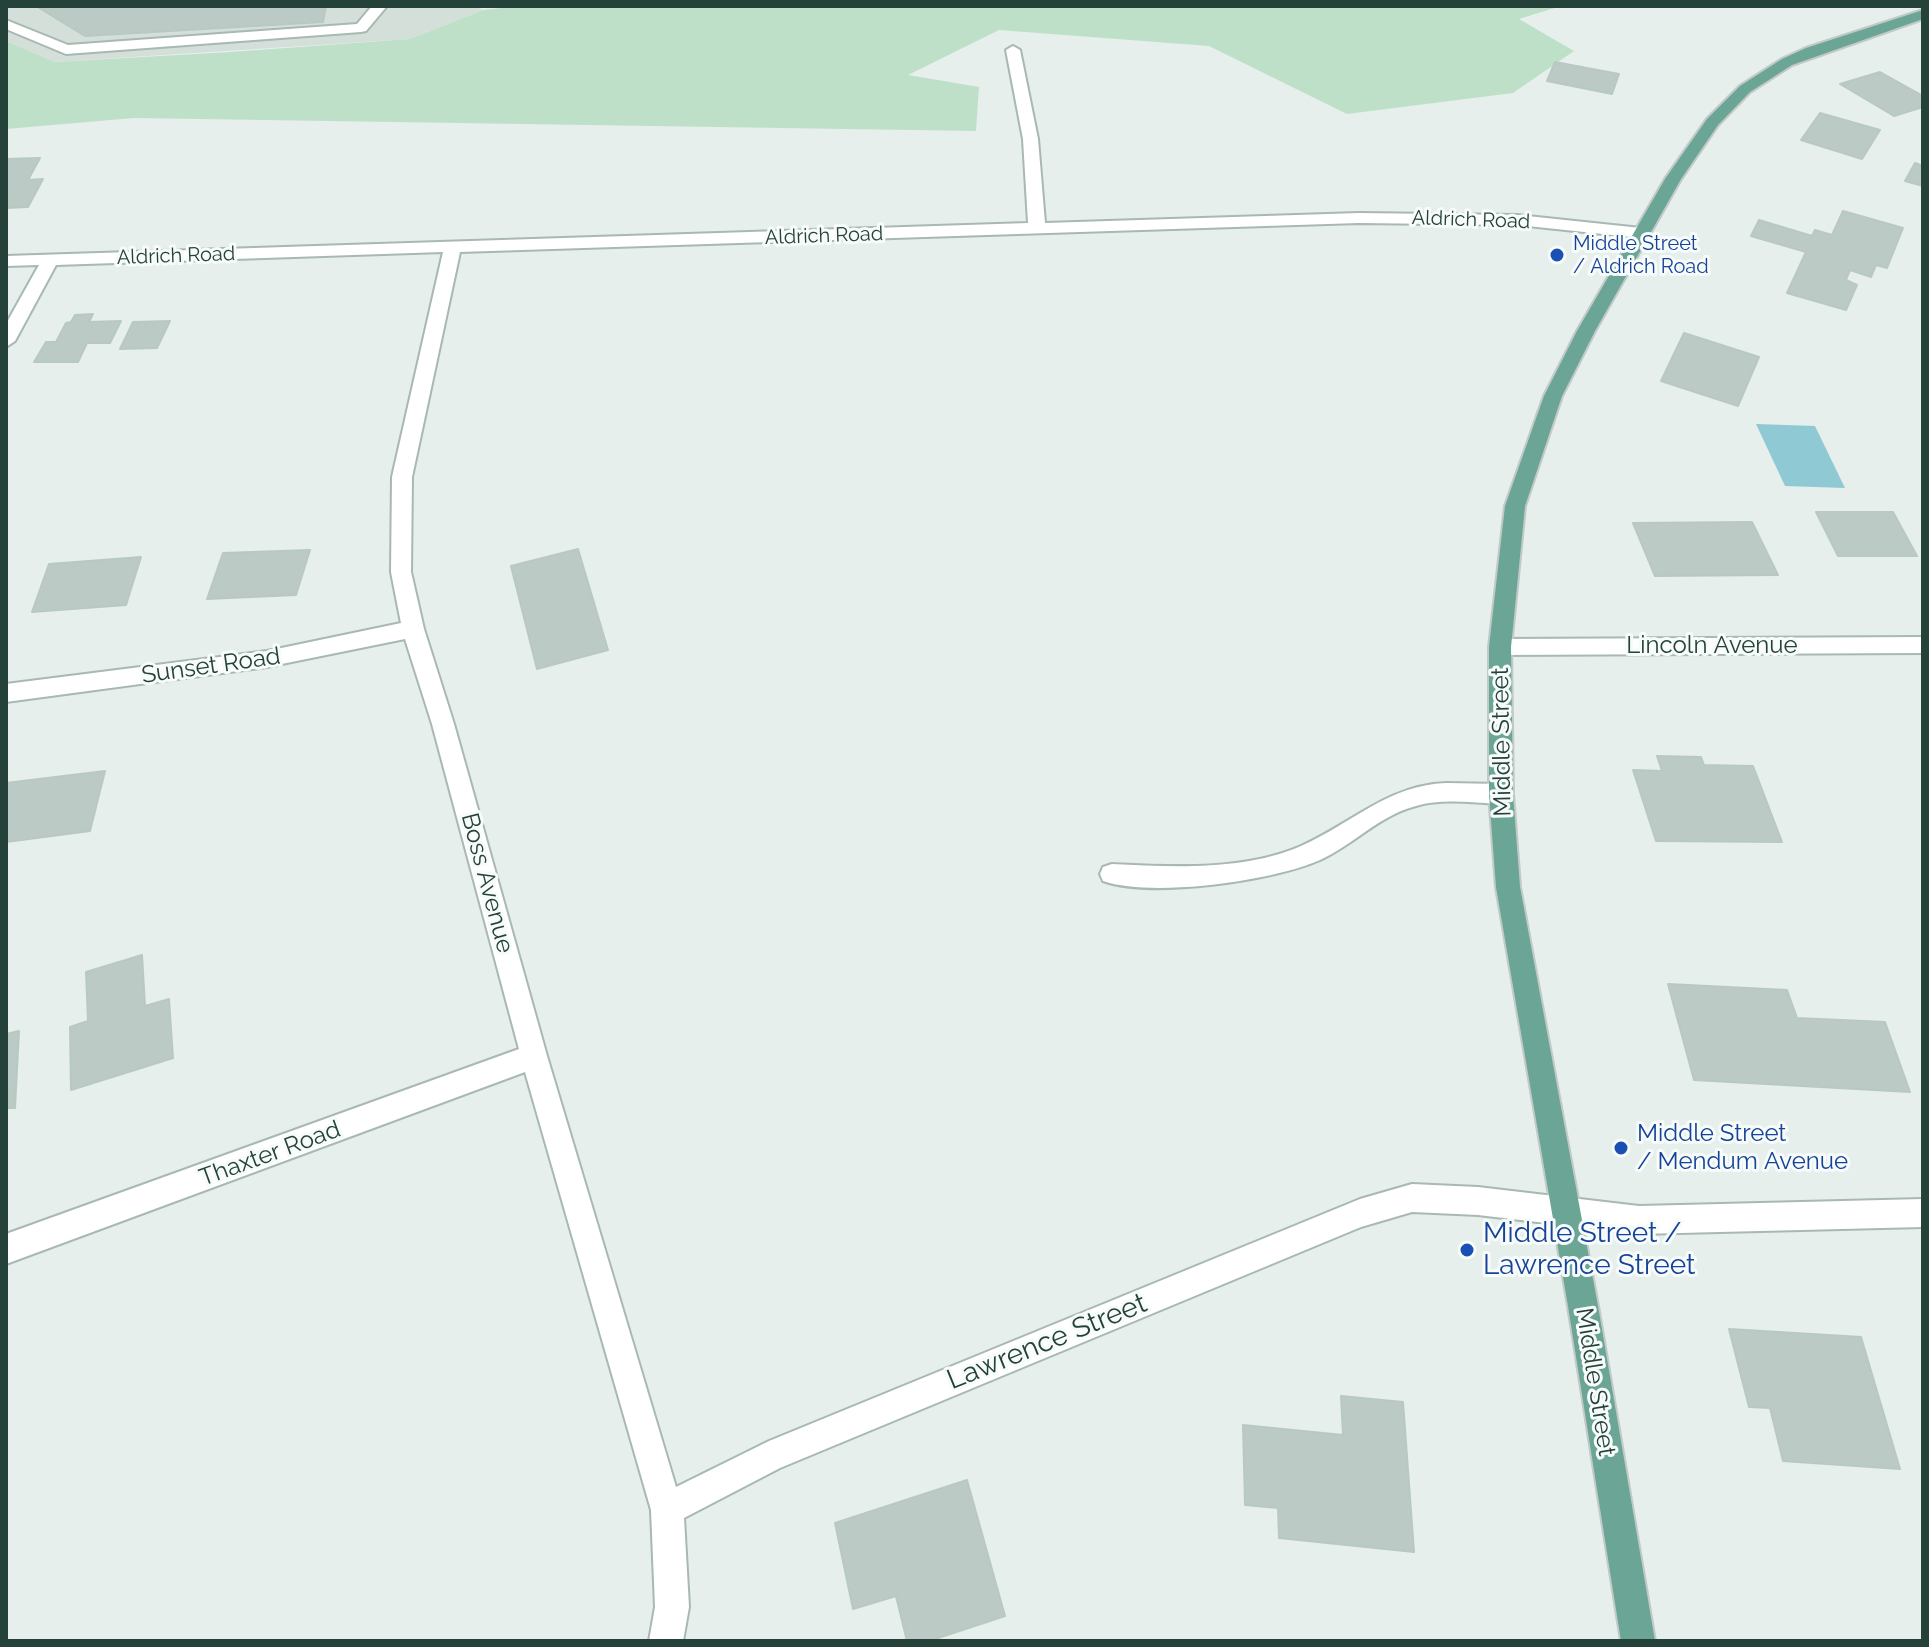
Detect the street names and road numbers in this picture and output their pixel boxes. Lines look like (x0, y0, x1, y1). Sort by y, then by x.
street label: Aldrich Road (1411, 206, 1531, 234)
street label: Aldrich Road (764, 222, 884, 250)
street label: Aldrich Road (116, 242, 236, 270)
street label: Lincoln Avenue (1626, 632, 1798, 660)
street label: Sunset Road (140, 642, 282, 690)
street label: Middle Street (1486, 667, 1518, 817)
street label: Boss Avenue (454, 810, 520, 956)
street label: Thaxter Road (196, 1115, 344, 1193)
street label: Lawrence Street (942, 1287, 1152, 1397)
street label: Middle Street (1569, 1306, 1621, 1458)

